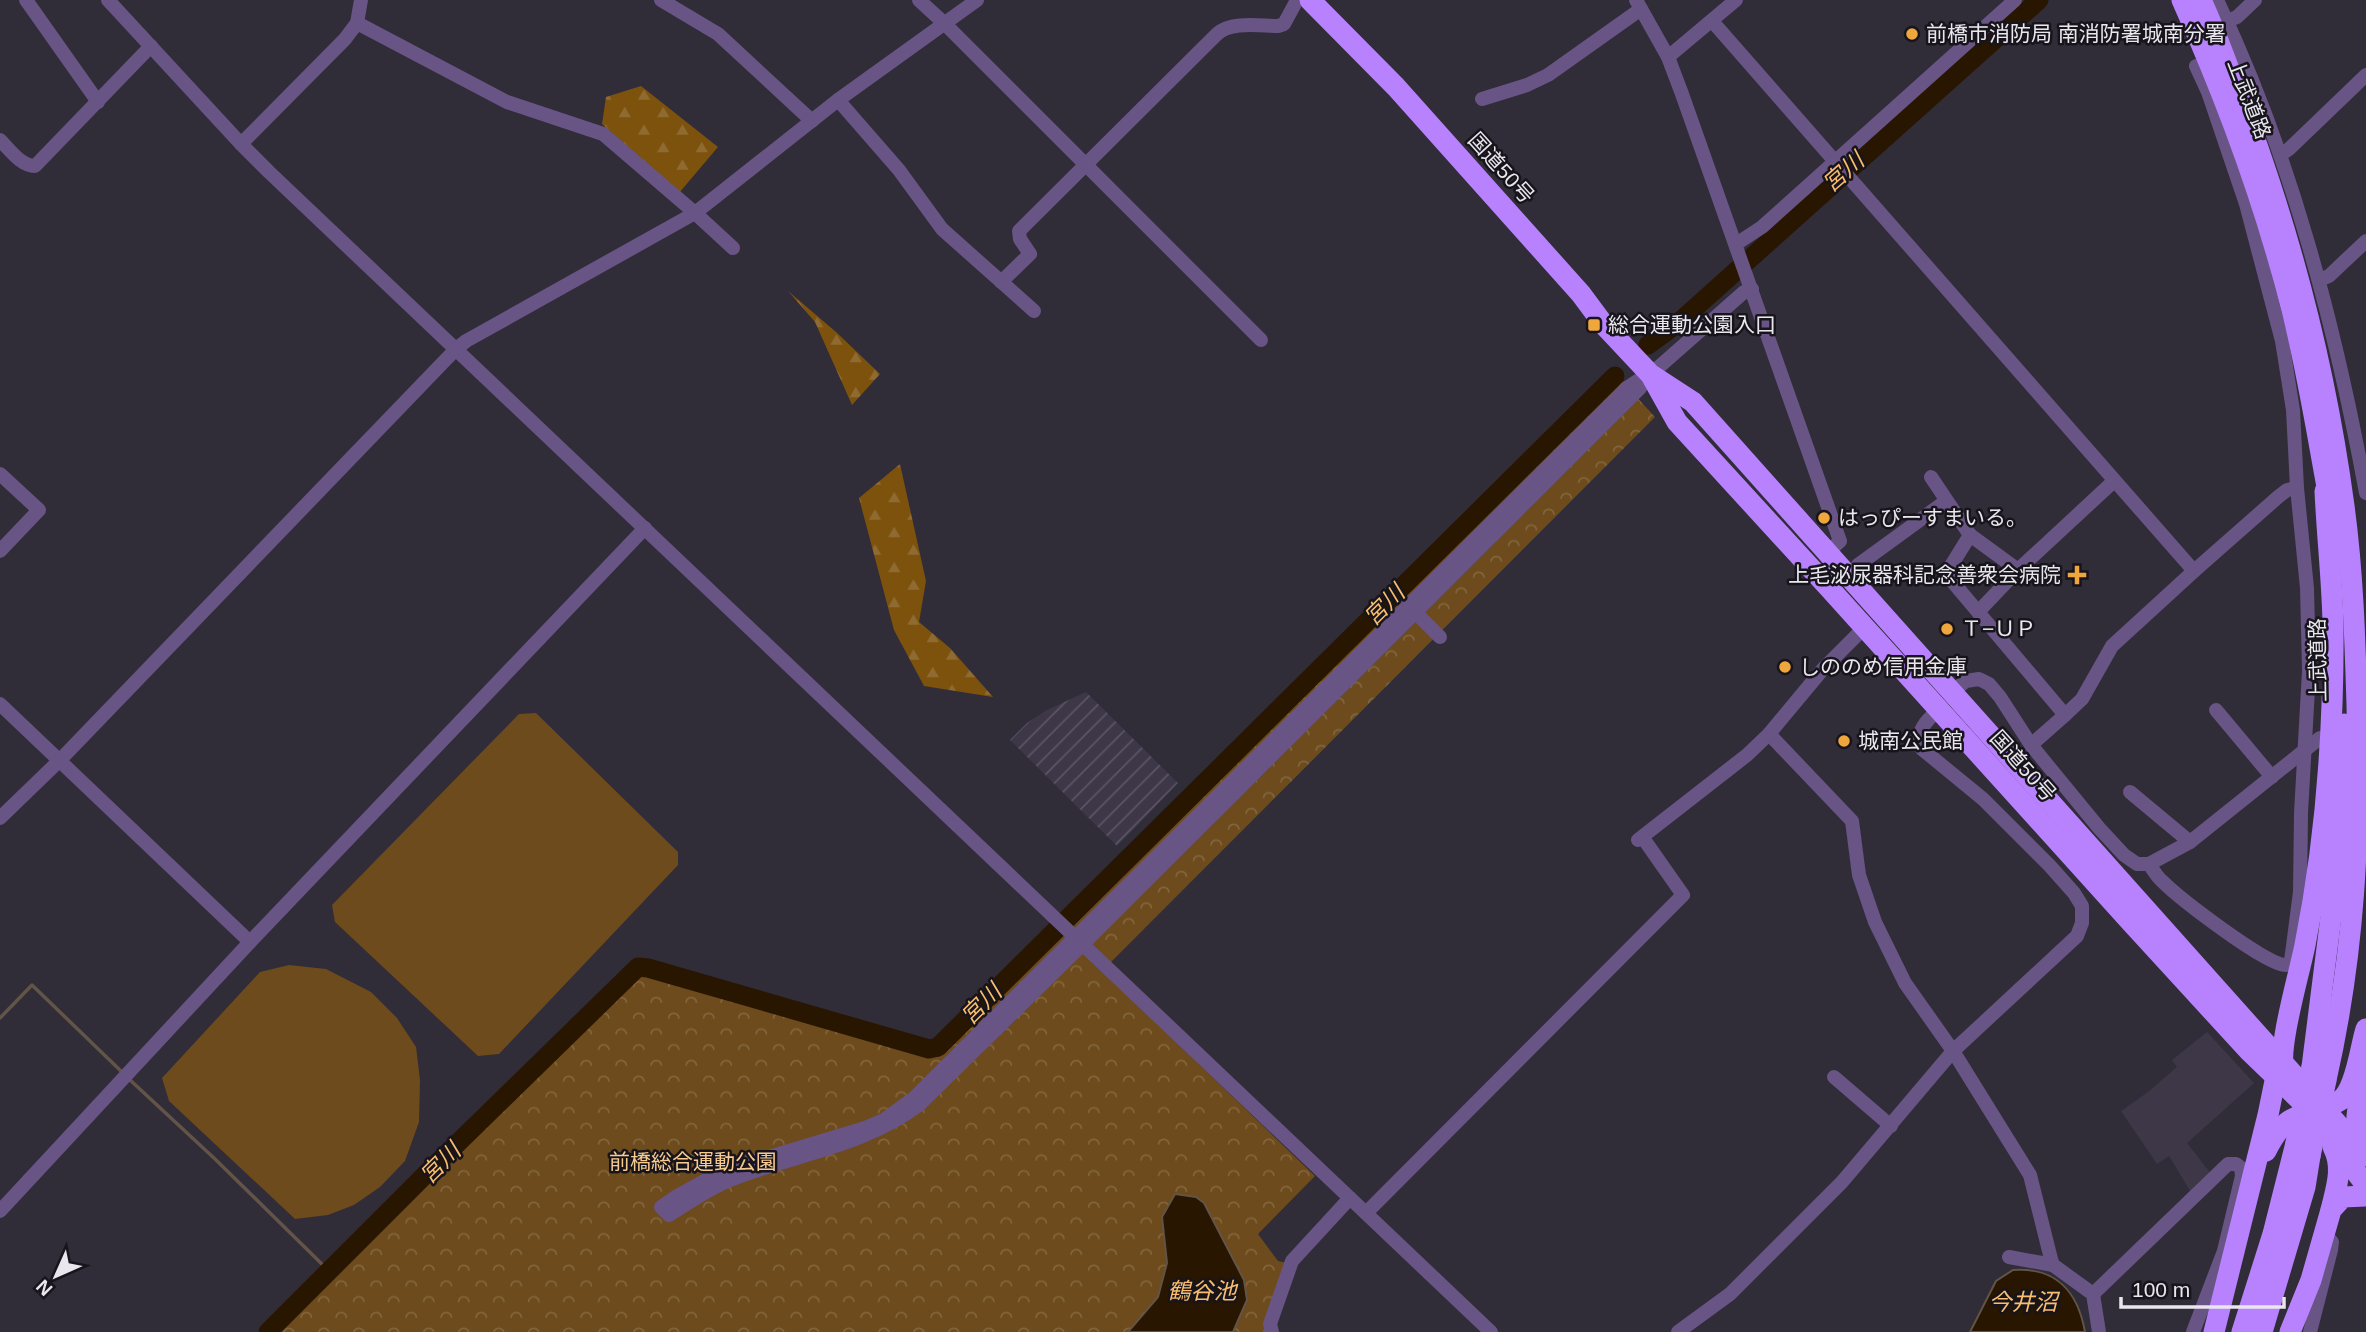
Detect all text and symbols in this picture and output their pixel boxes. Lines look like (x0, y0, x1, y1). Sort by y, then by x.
place label: 前橋市消防局 南消防署城南分署 (1926, 22, 2226, 45)
marker: 前橋市消防局 南消防署城南分署 (1904, 26, 1920, 42)
street label: 上武道路 (2224, 55, 2275, 142)
street label: 国道50号 (1464, 128, 1539, 207)
water label: 宮川 (1817, 145, 1871, 197)
place label: 総合運動公園入口 (1608, 313, 1776, 336)
marker: 総合運動公園入口 (1586, 317, 1602, 333)
place label: はっぴーすまいる。 (1838, 506, 2027, 529)
marker: はっぴーすまいる。 (1816, 510, 1832, 526)
place label: 上毛泌尿器科記念善衆会病院 (1788, 563, 2061, 586)
marker: 上毛泌尿器科記念善衆会病院 (2067, 565, 2087, 585)
water label: 宮川 (1359, 577, 1412, 630)
place label: Ｔ−ＵＰ (1961, 617, 2036, 640)
street label: 上武道路 (2305, 618, 2330, 702)
marker: Ｔ−ＵＰ (1939, 621, 1955, 637)
place label: しののめ信用金庫 (1799, 655, 1967, 678)
marker: しののめ信用金庫 (1777, 659, 1793, 675)
street label: 国道50号 (1986, 726, 2061, 805)
place label: 城南公民館 (1858, 729, 1963, 752)
marker: 城南公民館 (1836, 733, 1852, 749)
water label: 宮川 (956, 976, 1009, 1029)
water label: 宮川 (415, 1135, 468, 1188)
park label: 前橋総合運動公園 (609, 1150, 777, 1173)
north arrow (21, 1241, 91, 1311)
scale bar (2121, 1266, 2284, 1310)
text: N (32, 1275, 57, 1300)
water label: 鶴谷池 (1168, 1278, 1239, 1304)
text: 100 m (2132, 1278, 2190, 1301)
water label: 今井沼 (1989, 1289, 2061, 1315)

